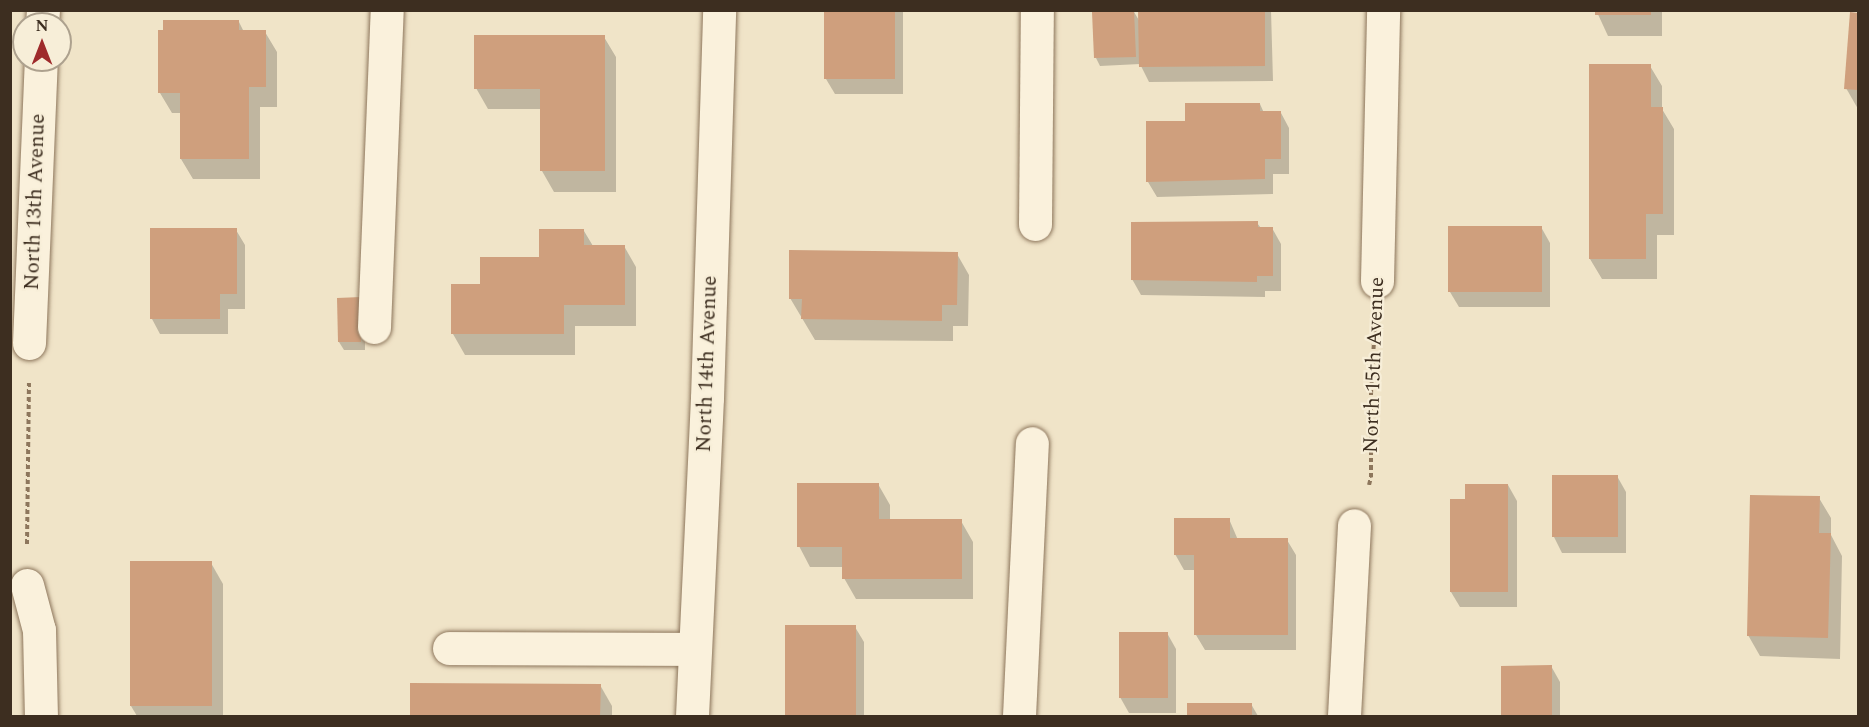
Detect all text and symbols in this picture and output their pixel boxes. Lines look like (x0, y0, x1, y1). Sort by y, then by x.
north arrow (12, 12, 72, 72)
text: N (35, 14, 49, 38)
street label: North 13th Avenue (19, 113, 51, 291)
street label: North 14th Avenue (691, 275, 723, 453)
street label: North 15th Avenue (1358, 276, 1390, 454)

